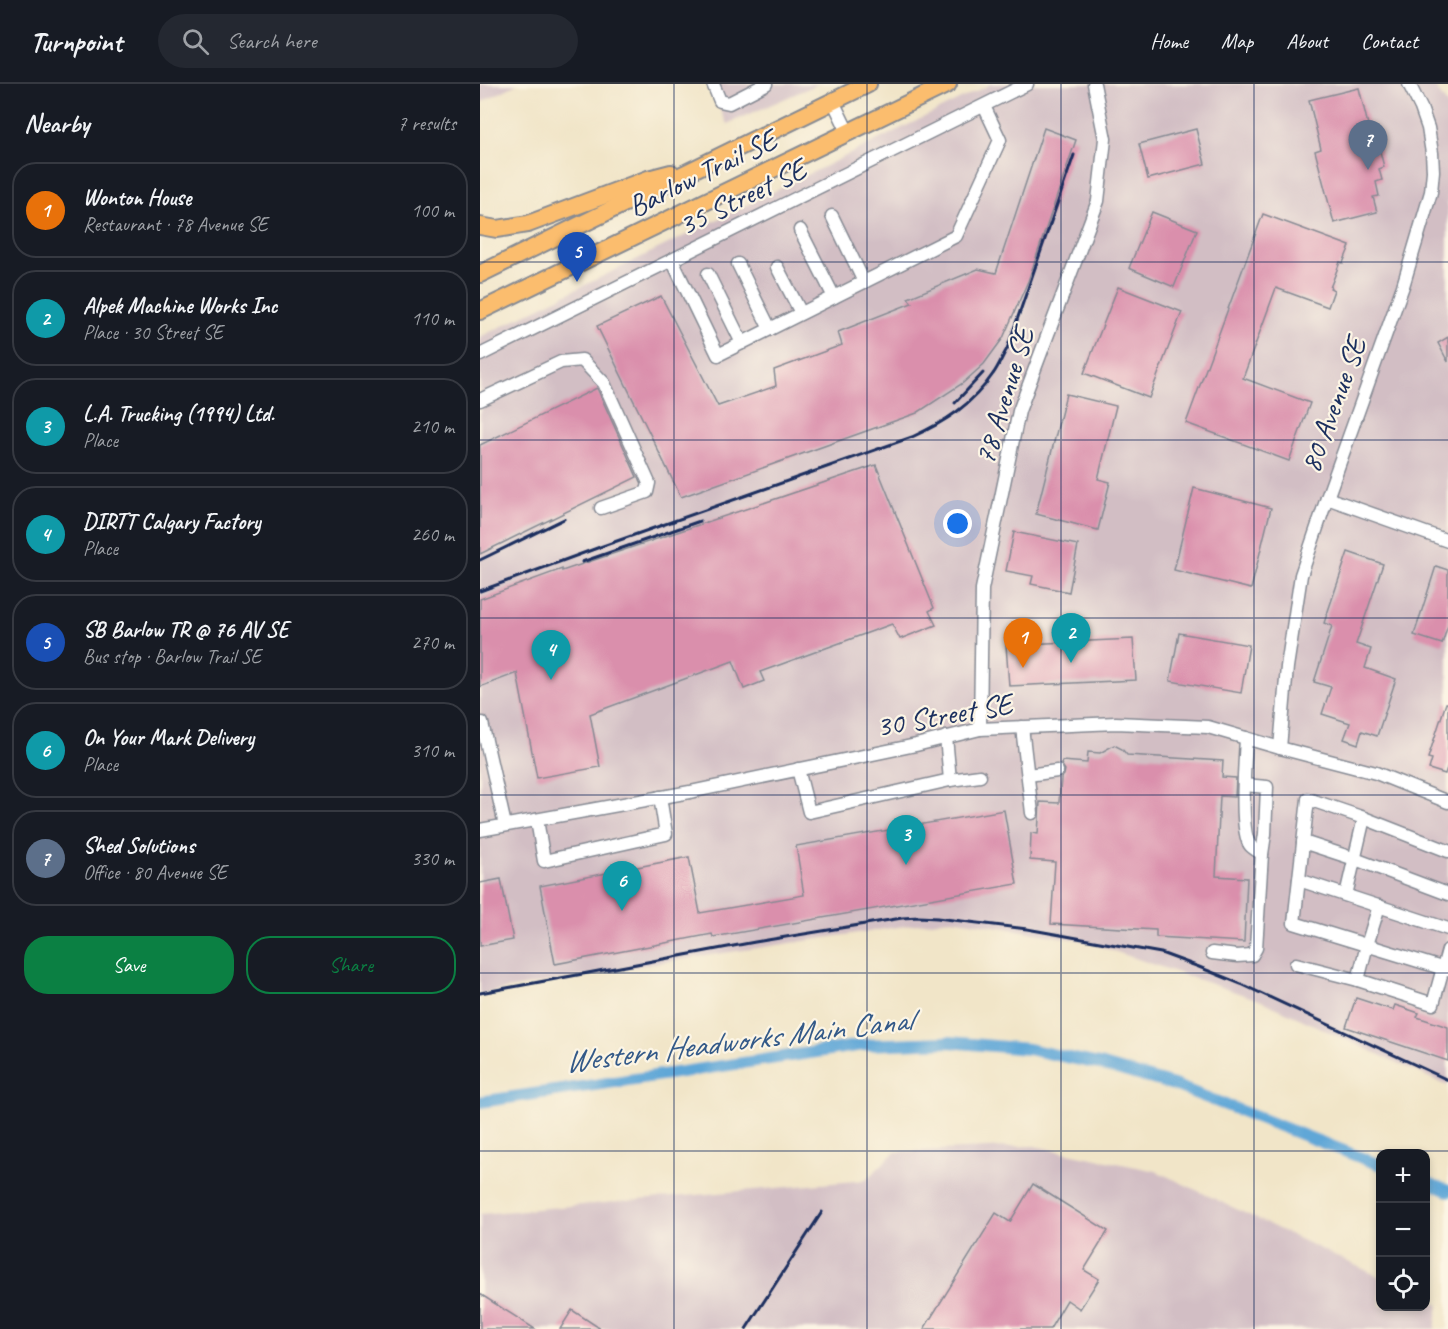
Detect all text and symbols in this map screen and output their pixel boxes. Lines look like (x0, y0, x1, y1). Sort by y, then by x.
search box (158, 14, 578, 68)
text: Turnpoint (30, 24, 122, 59)
icon: search (179, 25, 212, 58)
text: Search here (227, 27, 317, 55)
text: Home (1150, 28, 1188, 54)
text: Map (1221, 28, 1253, 54)
text: About (1286, 28, 1328, 54)
text: Contact (1361, 28, 1418, 54)
text: Nearby (24, 107, 89, 140)
text: 7 results (397, 111, 456, 136)
street label: Barlow Trail SE (621, 119, 786, 225)
pin: 7 (1348, 120, 1388, 170)
street label: 35 Street SE (672, 148, 816, 244)
text: Wonton House (83, 184, 191, 212)
text: 1 (41, 198, 50, 223)
text: 100 m (411, 198, 454, 223)
text: Restaurant · 78 Avenue SE (83, 212, 268, 237)
pin: 5 (558, 232, 596, 282)
text: Alpek Machine Works Inc (83, 292, 277, 320)
text: 2 (41, 306, 50, 331)
text: 110 m (411, 306, 454, 331)
street label: 78 Avenue SE (965, 319, 1044, 469)
text: Place · 30 Street SE (83, 320, 223, 345)
street label: 80 Avenue SE (1291, 329, 1376, 478)
text: L.A. Trucking (1994) Ltd. (83, 400, 274, 428)
text: 3 (41, 414, 50, 439)
text: 210 m (411, 414, 454, 439)
text: Place (83, 428, 118, 453)
text: DIRTT Calgary Factory (83, 508, 261, 536)
your location (943, 509, 972, 538)
text: 4 (41, 522, 50, 547)
text: 260 m (411, 522, 454, 547)
text: Place (83, 536, 118, 561)
pin: 2 (1052, 614, 1090, 663)
text: SB Barlow TR @ 76 AV SE (83, 616, 289, 644)
pin: 1 (1004, 618, 1042, 668)
text: 5 (41, 630, 50, 655)
text: 270 m (411, 630, 454, 655)
pin: 4 (532, 630, 570, 680)
text: Bus stop · Barlow Trail SE (83, 644, 261, 669)
street label: 30 Street SE (873, 684, 1019, 746)
text: On Your Mark Delivery (83, 724, 254, 752)
text: 6 (41, 738, 50, 763)
text: 310 m (411, 738, 454, 763)
text: Place (83, 752, 118, 777)
pin: 3 (886, 816, 926, 865)
text: Shed Solutions (83, 832, 195, 860)
text: 7 (41, 846, 50, 871)
text: 330 m (411, 846, 454, 871)
text: Office · 80 Avenue SE (83, 860, 227, 885)
pin: 6 (602, 862, 642, 911)
button: Save (24, 936, 234, 994)
button: Share (246, 936, 456, 994)
water label: Western Headworks Main Canal (562, 998, 925, 1082)
map controls (1376, 1149, 1430, 1311)
button: + (1376, 1149, 1430, 1203)
button: − (1376, 1203, 1430, 1257)
button: locate (1376, 1257, 1430, 1311)

